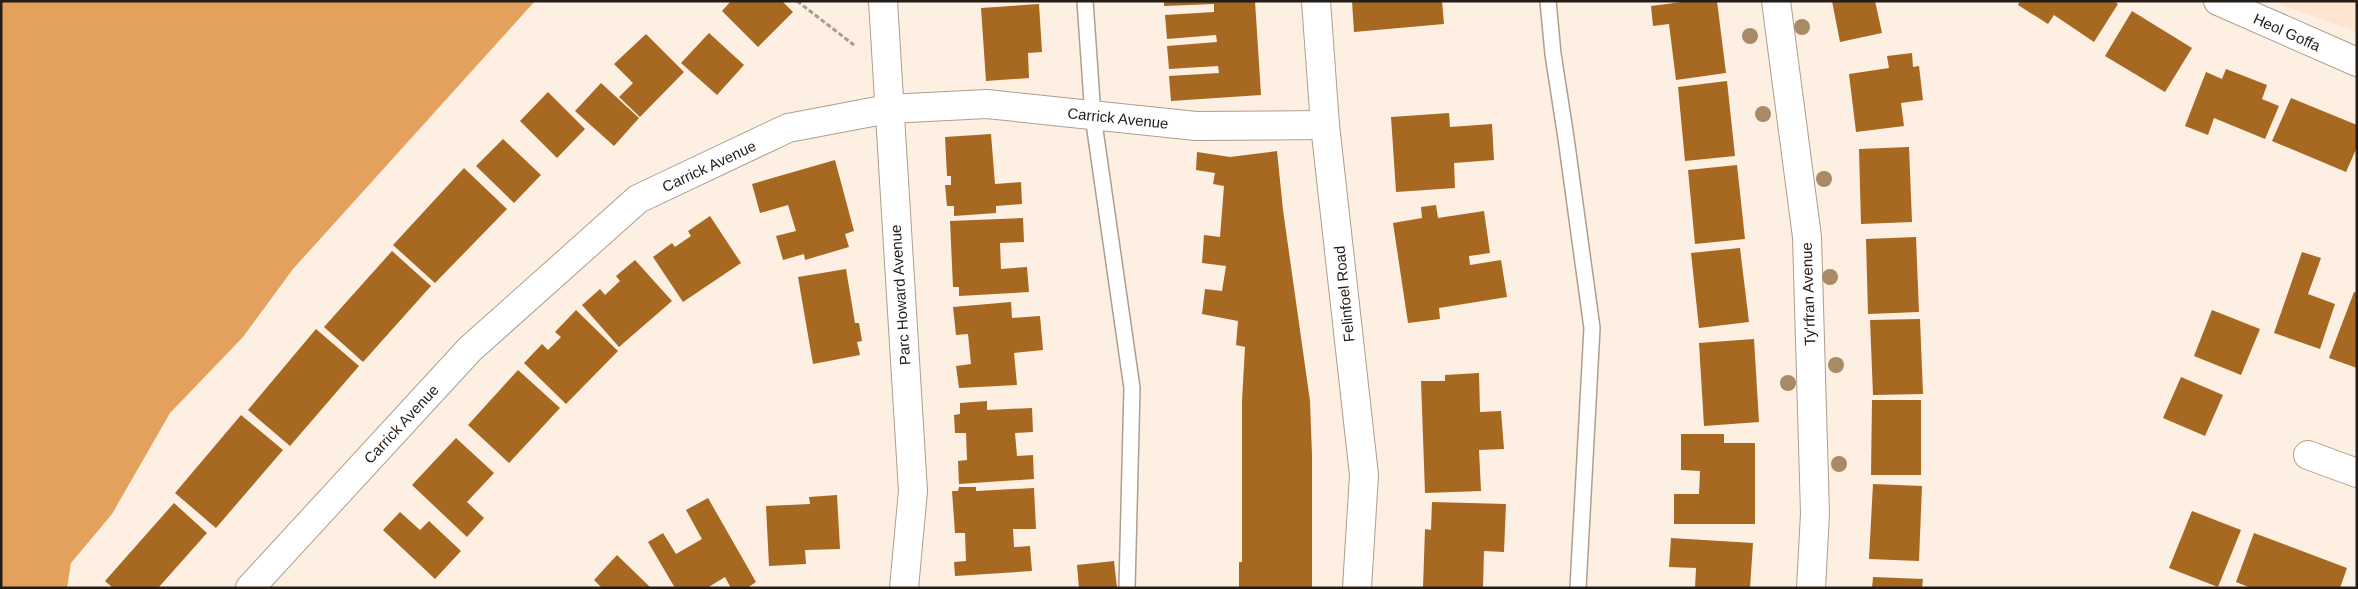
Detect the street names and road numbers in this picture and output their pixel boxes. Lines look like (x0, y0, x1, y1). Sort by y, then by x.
street label: Heol Goffa (2251, 10, 2324, 55)
street label: Carrick Avenue (1067, 104, 1169, 132)
street label: Carrick Avenue (659, 137, 759, 195)
street label: Parc Howard Avenue (887, 224, 913, 366)
street label: Ty'rfran Avenue (1798, 242, 1818, 346)
street label: Felinfoel Road (1330, 245, 1358, 343)
street label: Carrick Avenue (360, 381, 442, 467)

